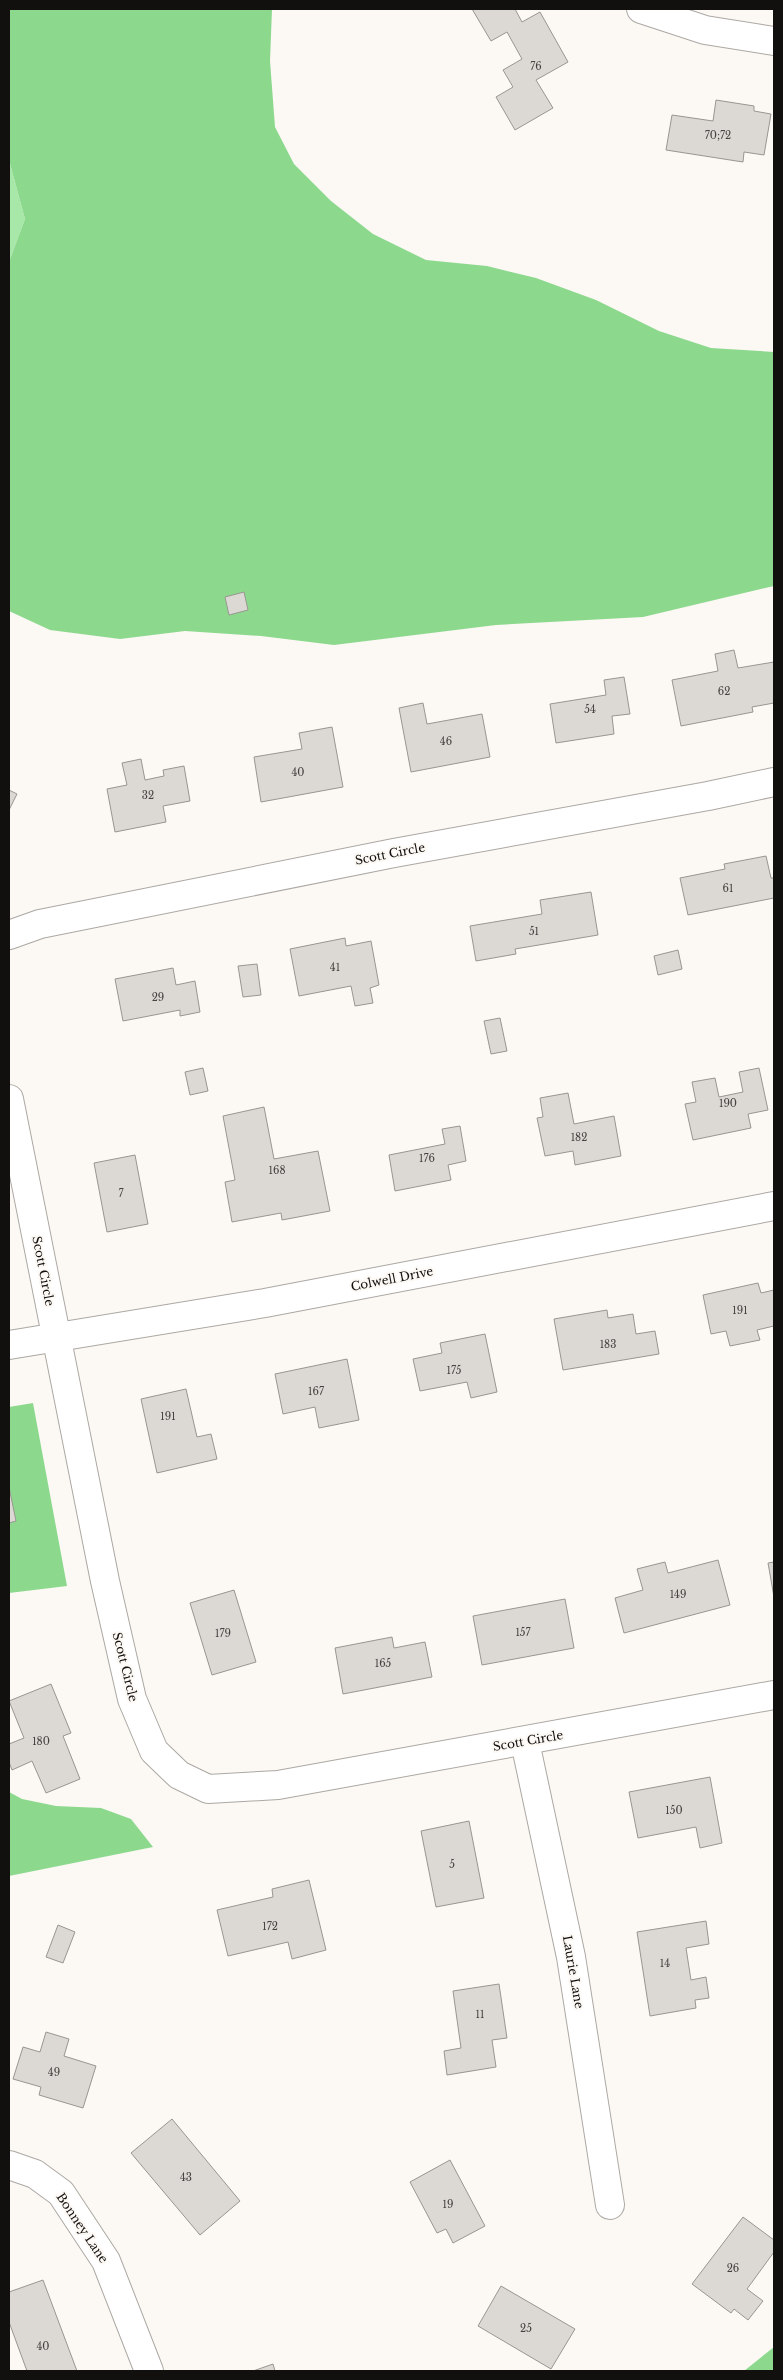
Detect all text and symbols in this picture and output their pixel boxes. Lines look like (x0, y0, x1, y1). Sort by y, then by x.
house number: 76 (530, 60, 542, 73)
house number: 70;72 (705, 129, 731, 142)
house number: 62 (718, 685, 730, 698)
house number: 54 (584, 703, 596, 716)
house number: 46 (440, 735, 452, 748)
house number: 40 (292, 766, 305, 779)
house number: 32 (142, 789, 154, 802)
street label: Scott Circle (354, 839, 426, 868)
house number: 61 (723, 882, 733, 895)
house number: 51 (529, 925, 539, 938)
house number: 41 (330, 961, 340, 974)
house number: 29 (152, 991, 164, 1004)
house number: 190 (719, 1097, 737, 1110)
house number: 182 (571, 1131, 587, 1144)
house number: 176 (419, 1152, 435, 1165)
house number: 168 (269, 1164, 285, 1177)
house number: 7 (118, 1187, 124, 1200)
street label: Scott Circle (29, 1235, 58, 1307)
street label: Colwell Drive (349, 1263, 435, 1294)
house number: 191 (732, 1304, 748, 1317)
house number: 183 (600, 1338, 616, 1351)
house number: 175 (446, 1364, 462, 1377)
house number: 167 (308, 1385, 325, 1398)
house number: 191 (160, 1410, 176, 1423)
house number: 149 (670, 1588, 686, 1601)
house number: 157 (515, 1626, 532, 1639)
house number: 179 (215, 1627, 231, 1640)
street label: Scott Circle (110, 1631, 141, 1703)
house number: 165 (375, 1657, 392, 1670)
street label: Scott Circle (492, 1727, 564, 1754)
house number: 180 (32, 1735, 50, 1748)
house number: 150 (665, 1804, 683, 1817)
house number: 5 (449, 1858, 455, 1871)
house number: 172 (262, 1920, 278, 1933)
street label: Laurie Lane (560, 1934, 587, 2010)
house number: 14 (660, 1957, 670, 1970)
house number: 11 (476, 2008, 484, 2021)
house number: 49 (48, 2066, 60, 2079)
house number: 43 (180, 2171, 192, 2184)
street label: Bonney Lane (53, 2190, 112, 2266)
house number: 19 (443, 2198, 453, 2211)
house number: 26 (727, 2262, 739, 2275)
house number: 25 (520, 2322, 532, 2335)
house number: 40 (37, 2340, 50, 2353)

